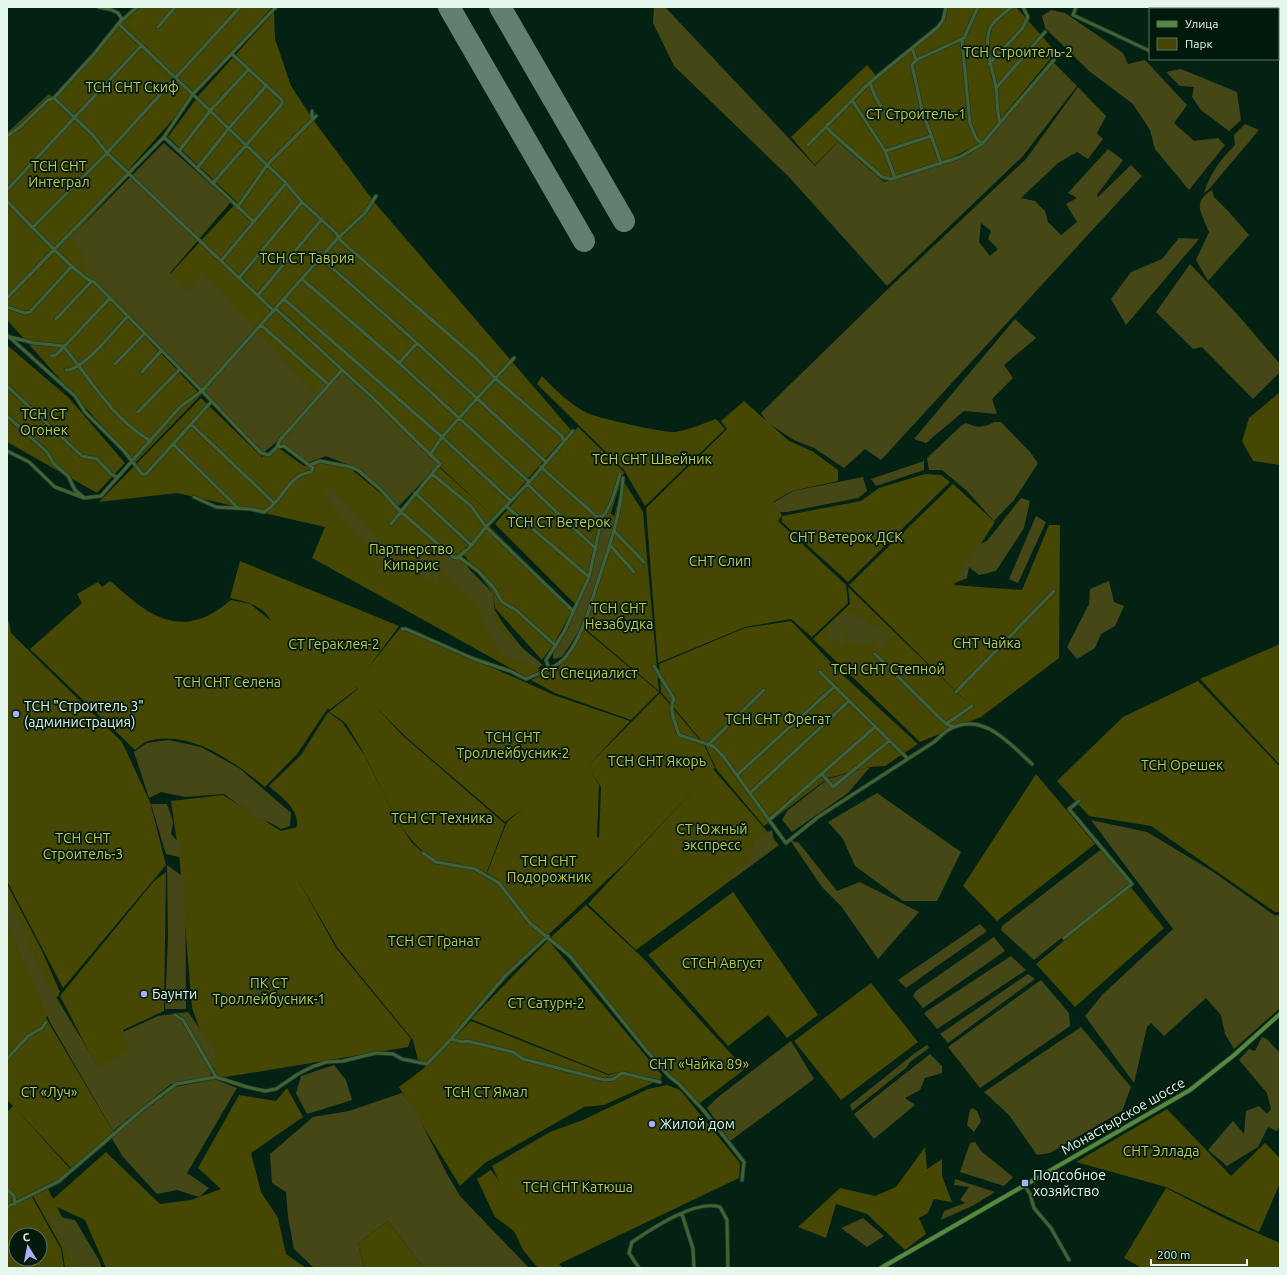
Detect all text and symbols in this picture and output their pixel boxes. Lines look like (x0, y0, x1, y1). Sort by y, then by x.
legend (1149, 8, 1279, 60)
text: Улица (1185, 17, 1218, 30)
text: Парк (1185, 37, 1213, 50)
park label: ТСН Строитель-2 (963, 44, 1073, 60)
park label: ТСН СНТ Скиф (85, 79, 179, 95)
park label: СТ Строитель-1 (866, 106, 966, 122)
park label: ТСН СНТ Интеграл (28, 158, 90, 190)
park label: ТСН СТ Таврия (259, 250, 355, 266)
park label: ТСН СТ Огонек (20, 406, 68, 438)
park label: ТСН СНТ Швейник (592, 451, 712, 467)
park label: ТСН СТ Ветерок (507, 514, 611, 530)
park label: СНТ Ветерок ДСК (789, 529, 903, 545)
park label: Партнерство Кипарис (369, 541, 453, 573)
park label: СНТ Слип (689, 553, 751, 569)
park label: ТСН СНТ Незабудка (585, 600, 653, 632)
park label: СНТ Чайка (953, 635, 1021, 651)
park label: СТ Гераклея-2 (288, 636, 380, 652)
park label: ТСН СНТ Степной (831, 661, 945, 677)
park label: СТ Специалист (540, 665, 638, 681)
park label: ТСН СНТ Селена (175, 674, 281, 690)
place label: ТСН "Строитель 3" (администрация) (24, 698, 144, 730)
marker: ТСН "Строитель 3" (администрация) (11, 709, 21, 719)
park label: ТСН СНТ Фрегат (725, 711, 831, 727)
park label: ТСН СНТ Троллейбусник-2 (457, 729, 570, 761)
park label: ТСН СНТ Якорь (608, 753, 706, 769)
park label: ТСН Орешек (1141, 757, 1223, 773)
park label: ТСН СТ Техника (391, 810, 493, 826)
park label: СТ Южный экспресс (676, 821, 748, 853)
park label: ТСН СНТ Строитель-3 (43, 830, 123, 862)
park label: ТСН СНТ Подорожник (507, 853, 591, 885)
park label: ТСН СТ Гранат (388, 933, 480, 949)
park label: СТСН Август (682, 955, 762, 971)
park label: ПК СТ Троллейбусник-1 (213, 975, 326, 1007)
place label: Баунти (152, 986, 197, 1002)
marker: Баунти (139, 989, 149, 999)
park label: СТ Сатурн-2 (507, 995, 585, 1011)
park label: СНТ «Чайка 89» (649, 1056, 749, 1072)
street label: Монастырское шоссе (1058, 1074, 1188, 1158)
park label: СТ «Луч» (21, 1084, 78, 1100)
park label: ТСН СТ Ямал (444, 1084, 528, 1100)
place label: Жилой дом (660, 1116, 735, 1132)
marker: Жилой дом (647, 1119, 657, 1129)
park label: СНТ Эллада (1123, 1143, 1199, 1159)
place label: Подсобное хозяйство (1033, 1167, 1106, 1199)
marker: Подсобное хозяйство (1020, 1178, 1030, 1188)
park label: ТСН СНТ Катюша (523, 1179, 633, 1195)
north arrow (8, 1227, 48, 1267)
text: С (22, 1231, 31, 1244)
scale bar (1151, 1241, 1247, 1267)
text: 200 m (1157, 1248, 1190, 1261)

